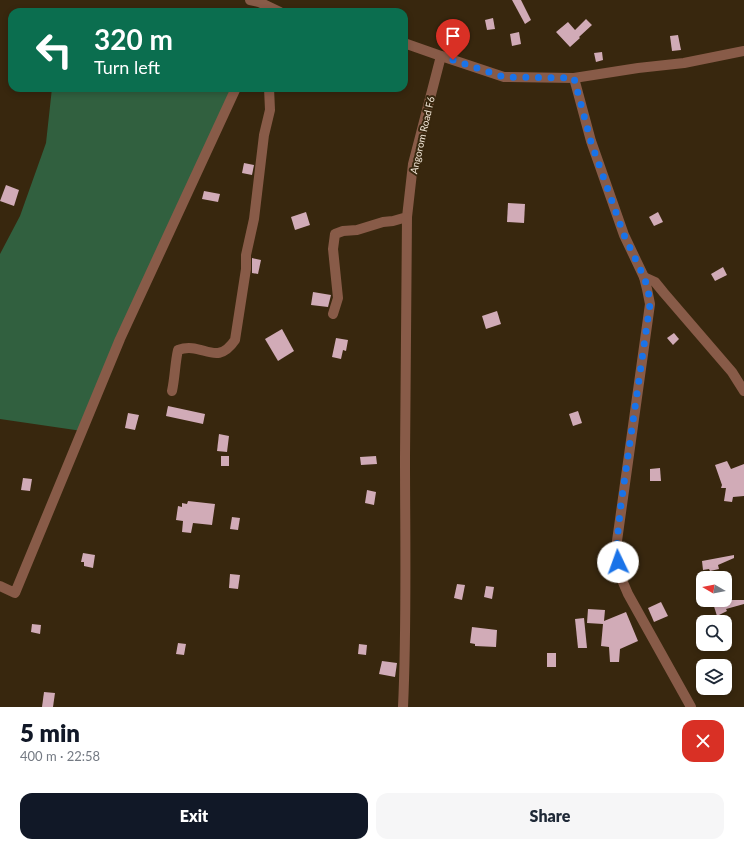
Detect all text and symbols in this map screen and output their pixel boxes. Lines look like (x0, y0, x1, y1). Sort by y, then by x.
pin (436, 19, 470, 60)
text: 320 m (94, 22, 173, 56)
icon: left (28, 24, 80, 76)
icon: arrive (442, 25, 464, 47)
text: Turn left (94, 56, 160, 78)
street label: Angorom Road F6 (407, 95, 437, 175)
position arrow (597, 541, 639, 583)
north arrow (696, 571, 732, 607)
map controls (696, 571, 732, 695)
button: search (696, 615, 732, 651)
button: layers (696, 659, 732, 695)
text: 5 min (20, 718, 80, 747)
button: close (682, 720, 724, 762)
text: 400 m · 22:58 (20, 748, 100, 764)
button: Exit (20, 793, 368, 839)
button: Share (376, 793, 724, 839)

